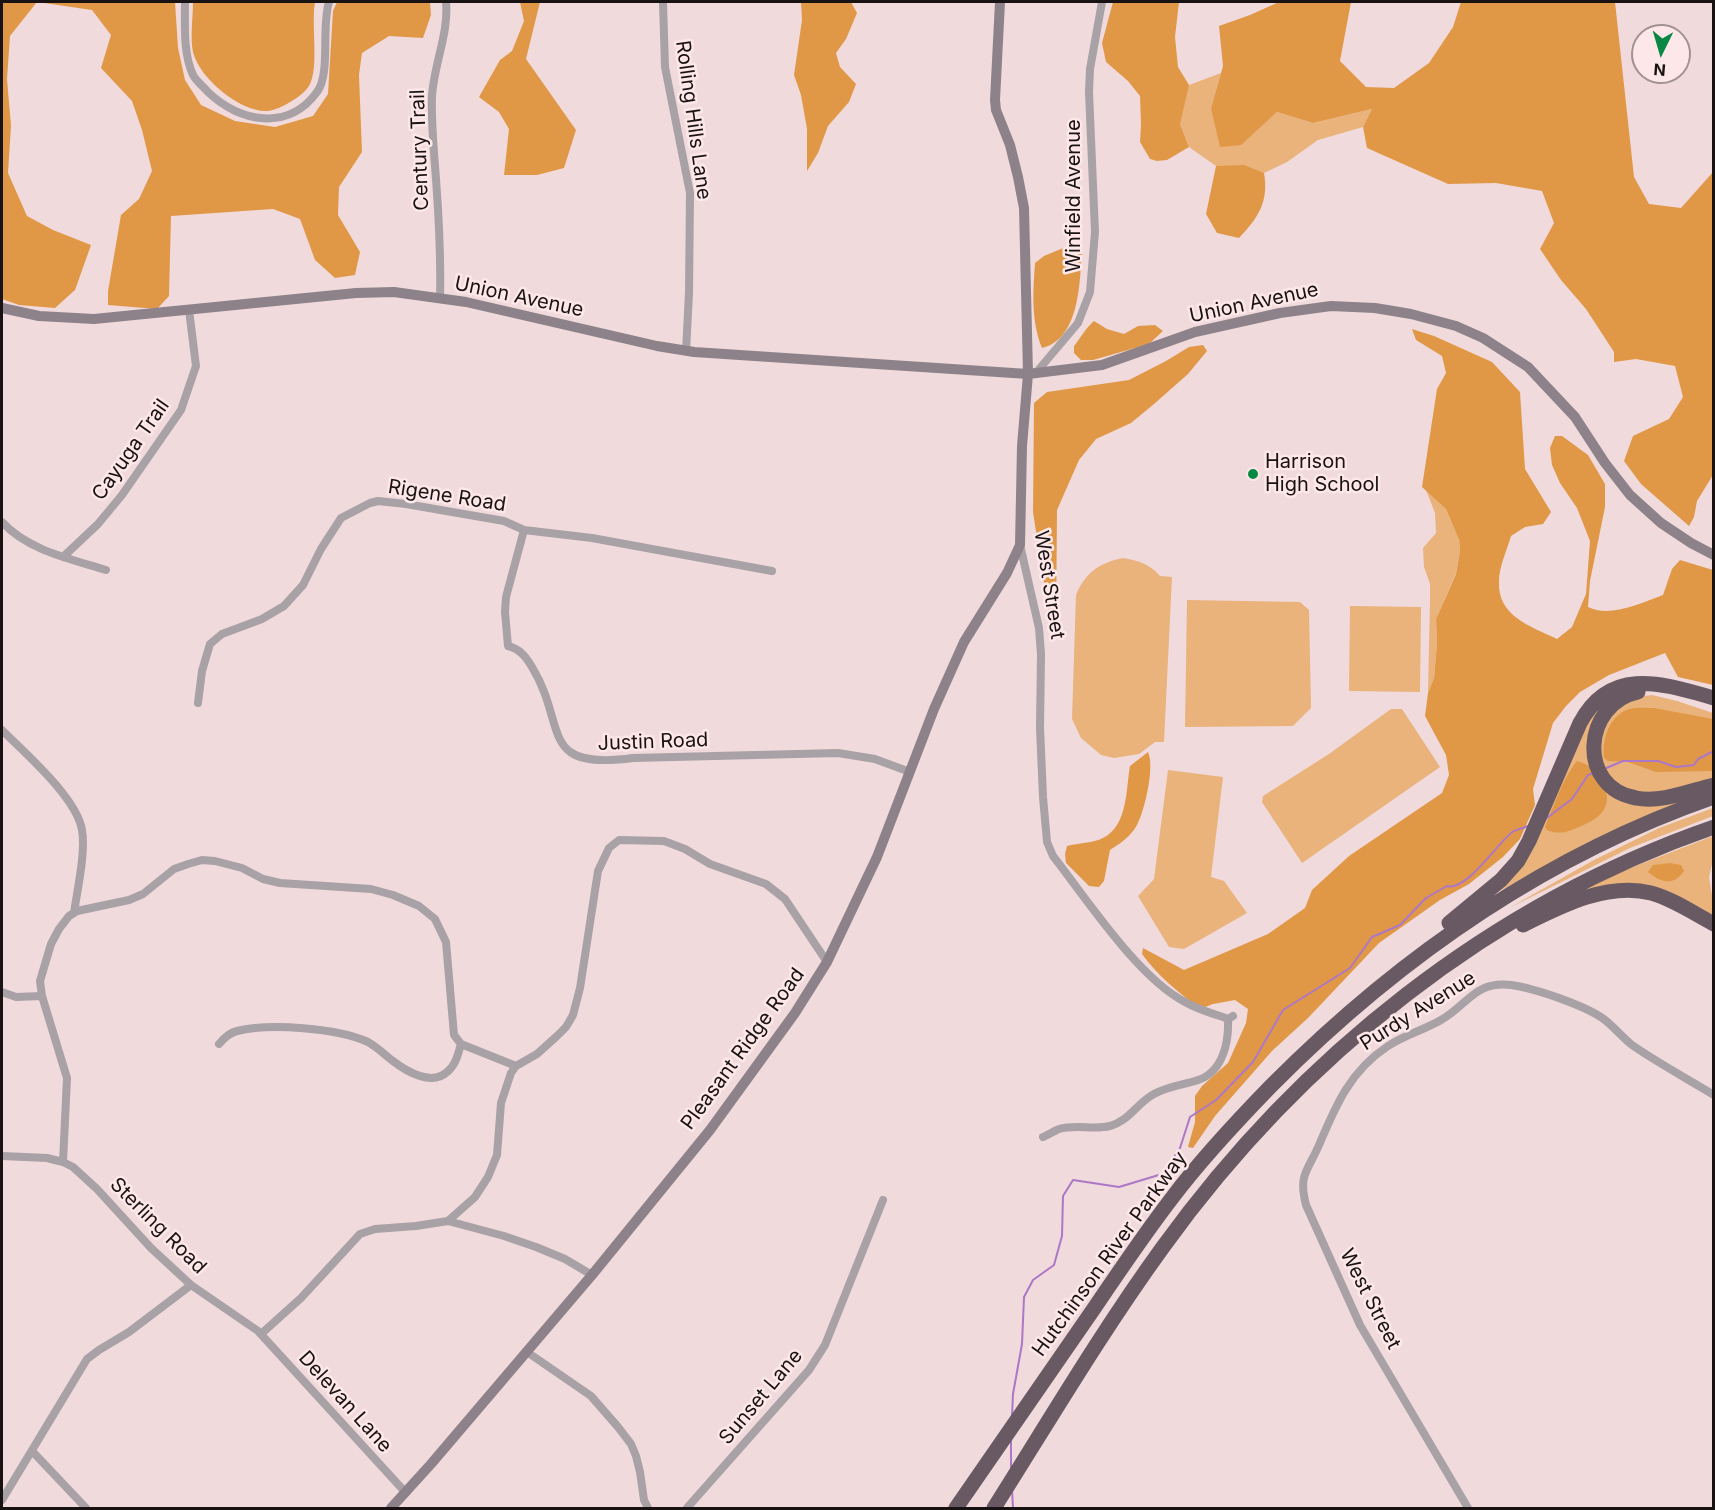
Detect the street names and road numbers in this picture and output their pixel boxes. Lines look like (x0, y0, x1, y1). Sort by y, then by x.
street label: Rolling Hills Lane (670, 39, 716, 201)
street label: Century Trail (406, 89, 434, 211)
street label: Winfield Avenue (1062, 119, 1086, 273)
street label: Union Avenue (452, 272, 586, 322)
street label: Union Avenue (1187, 278, 1321, 328)
street label: Cayuga Trail (87, 395, 175, 505)
street label: Rigene Road (386, 475, 508, 517)
street label: West Street (1029, 529, 1069, 641)
street label: Justin Road (597, 728, 709, 756)
street label: Pleasant Ridge Road (676, 963, 810, 1135)
street label: Purdy Avenue (1356, 966, 1480, 1056)
street label: Hutchinson River Parkway (1027, 1147, 1193, 1361)
street label: Sterling Road (105, 1173, 211, 1279)
street label: West Street (1334, 1245, 1406, 1353)
street label: Sunset Lane (714, 1345, 808, 1449)
street label: Delevan Lane (293, 1346, 397, 1458)

